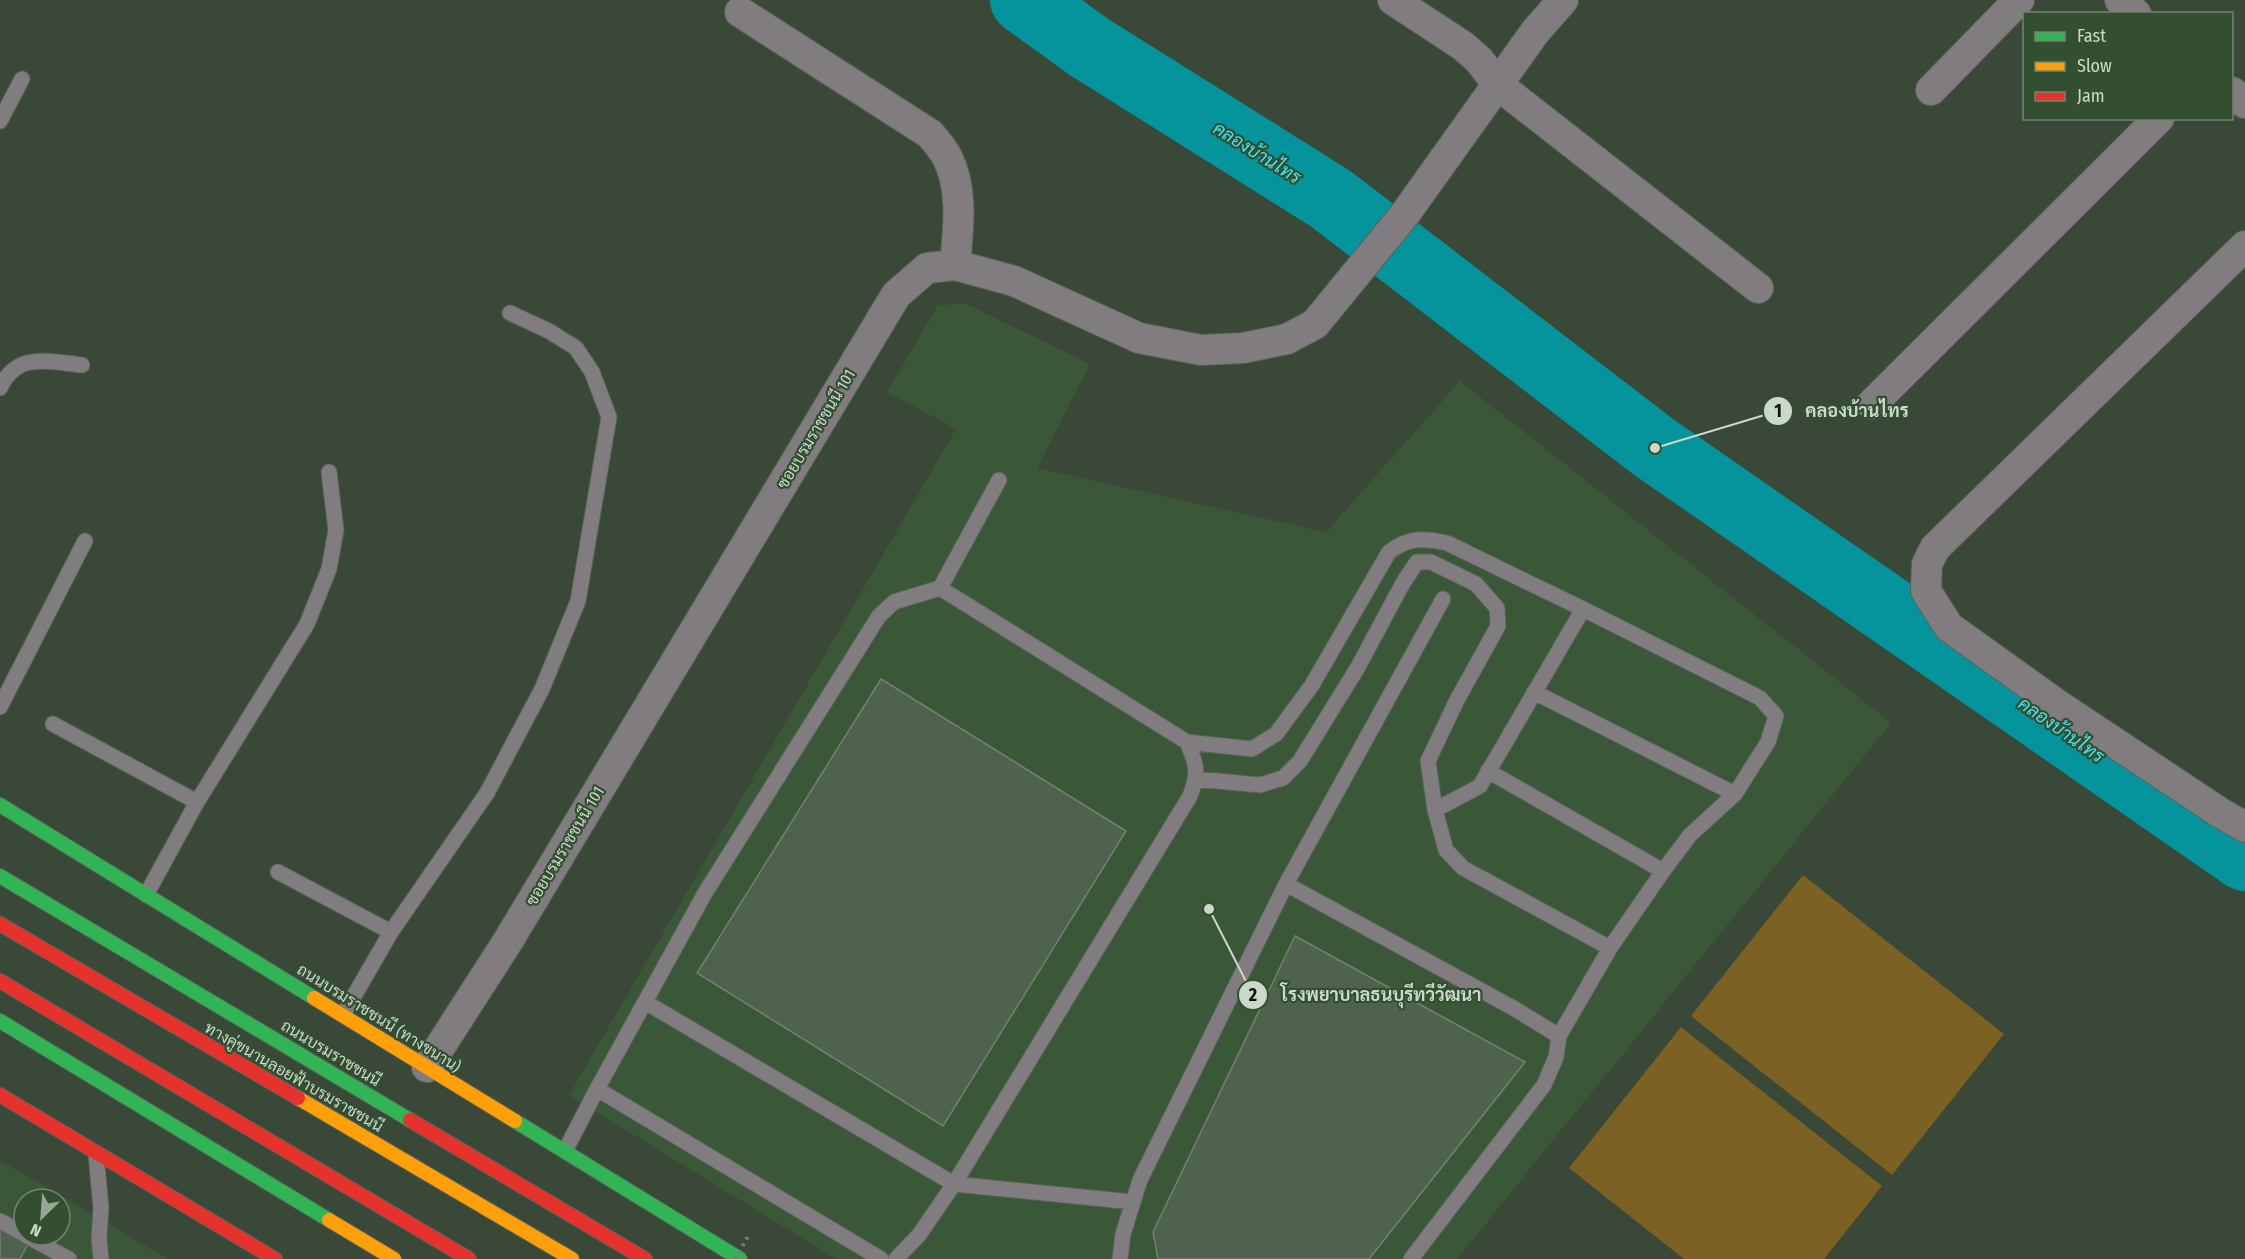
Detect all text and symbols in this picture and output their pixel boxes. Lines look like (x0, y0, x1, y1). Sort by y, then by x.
legend (2023, 12, 2233, 120)
text: Fast (2077, 25, 2106, 47)
text: Slow (2077, 55, 2112, 77)
text: Jam (2077, 85, 2105, 107)
water label: คลองบ้านไทร (1209, 116, 1307, 189)
street label: ซอยบรมราชชนนี 101 (771, 365, 859, 492)
callout: คลองบ้านไทร (1763, 393, 1921, 429)
text: คลองบ้านไทร (1805, 398, 1909, 422)
text: 1 (1774, 400, 1782, 422)
water label: คลองบ้านไทร (2014, 691, 2110, 768)
street label: ซอยบรมราชชนนี 101 (520, 782, 608, 909)
street label: ถนนบรมราชชนนี (ทางขนาน) (294, 960, 464, 1076)
callout: โรงพยาบาลธนบุรีทวีวัฒนา (1238, 977, 1493, 1013)
text: โรงพยาบาลธนบุรีทวีวัฒนา (1280, 982, 1481, 1009)
text: 2 (1248, 984, 1257, 1006)
street label: ทางคู่ขนานลอยฟ้าบรมราชชนนี (200, 1016, 388, 1138)
street label: ถนนบรมราชชนนี (278, 1016, 384, 1090)
north arrow (12, 1187, 72, 1247)
text: N (28, 1220, 44, 1241)

